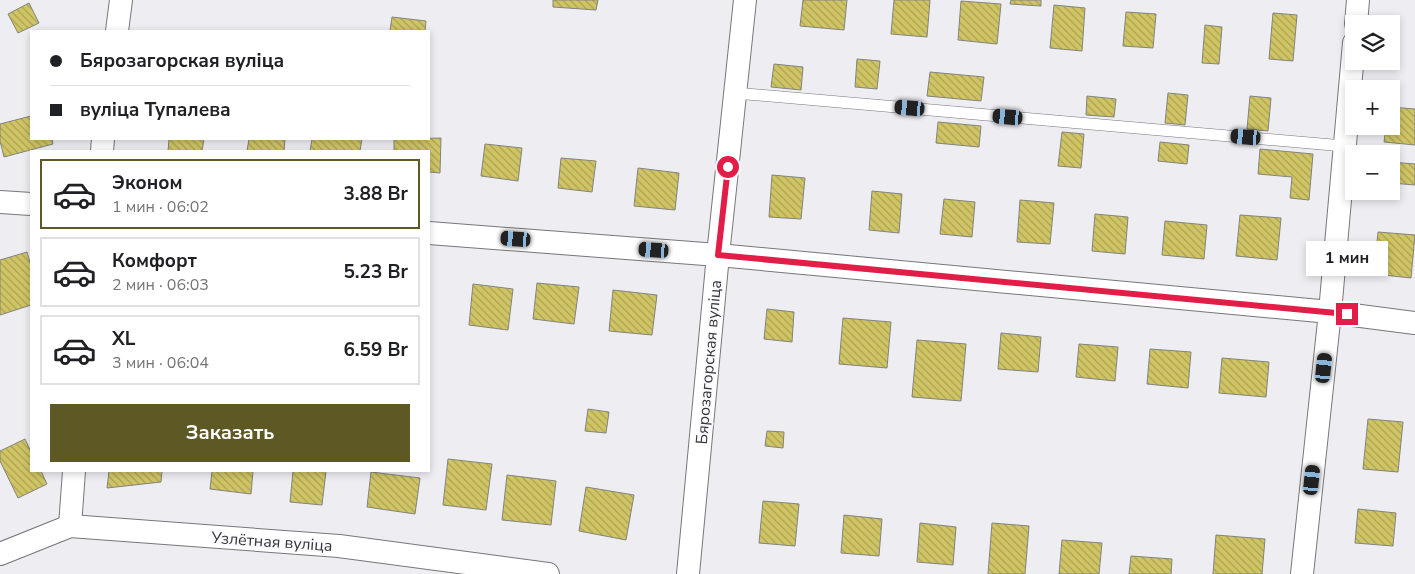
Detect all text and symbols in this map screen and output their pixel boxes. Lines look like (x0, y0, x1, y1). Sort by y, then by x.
map controls (1345, 15, 1400, 200)
button: layers (1345, 15, 1400, 70)
text: Бярозагорская вуліца (80, 48, 284, 74)
button: + (1345, 80, 1400, 135)
text: вуліца Тупалева (80, 97, 231, 123)
car (894, 99, 925, 117)
car (992, 108, 1023, 126)
car (1230, 128, 1261, 146)
button: − (1345, 145, 1400, 200)
route start (717, 156, 739, 178)
text: Эконом (112, 170, 183, 196)
icon: car (52, 172, 97, 217)
text: 3.88 Br (343, 181, 408, 207)
text: 1 мин · 06:02 (112, 196, 209, 218)
car (500, 230, 531, 248)
car (638, 241, 669, 259)
callout: 1 мин (1306, 242, 1388, 276)
text: 1 мин (1325, 247, 1369, 269)
text: Комфорт (112, 248, 197, 274)
icon: car (52, 250, 97, 295)
text: 5.23 Br (343, 259, 408, 285)
text: 2 мин · 06:03 (112, 274, 209, 296)
street label: Бярозагорская вуліца (691, 279, 727, 445)
route end (1336, 303, 1358, 325)
text: XL (112, 326, 135, 352)
icon: car (52, 328, 97, 373)
text: 6.59 Br (343, 337, 408, 363)
text: 3 мин · 06:04 (112, 352, 209, 374)
car (1314, 352, 1333, 384)
button: Заказать (50, 404, 410, 462)
car (1302, 464, 1321, 496)
street label: Узлётная вуліца (210, 527, 333, 557)

